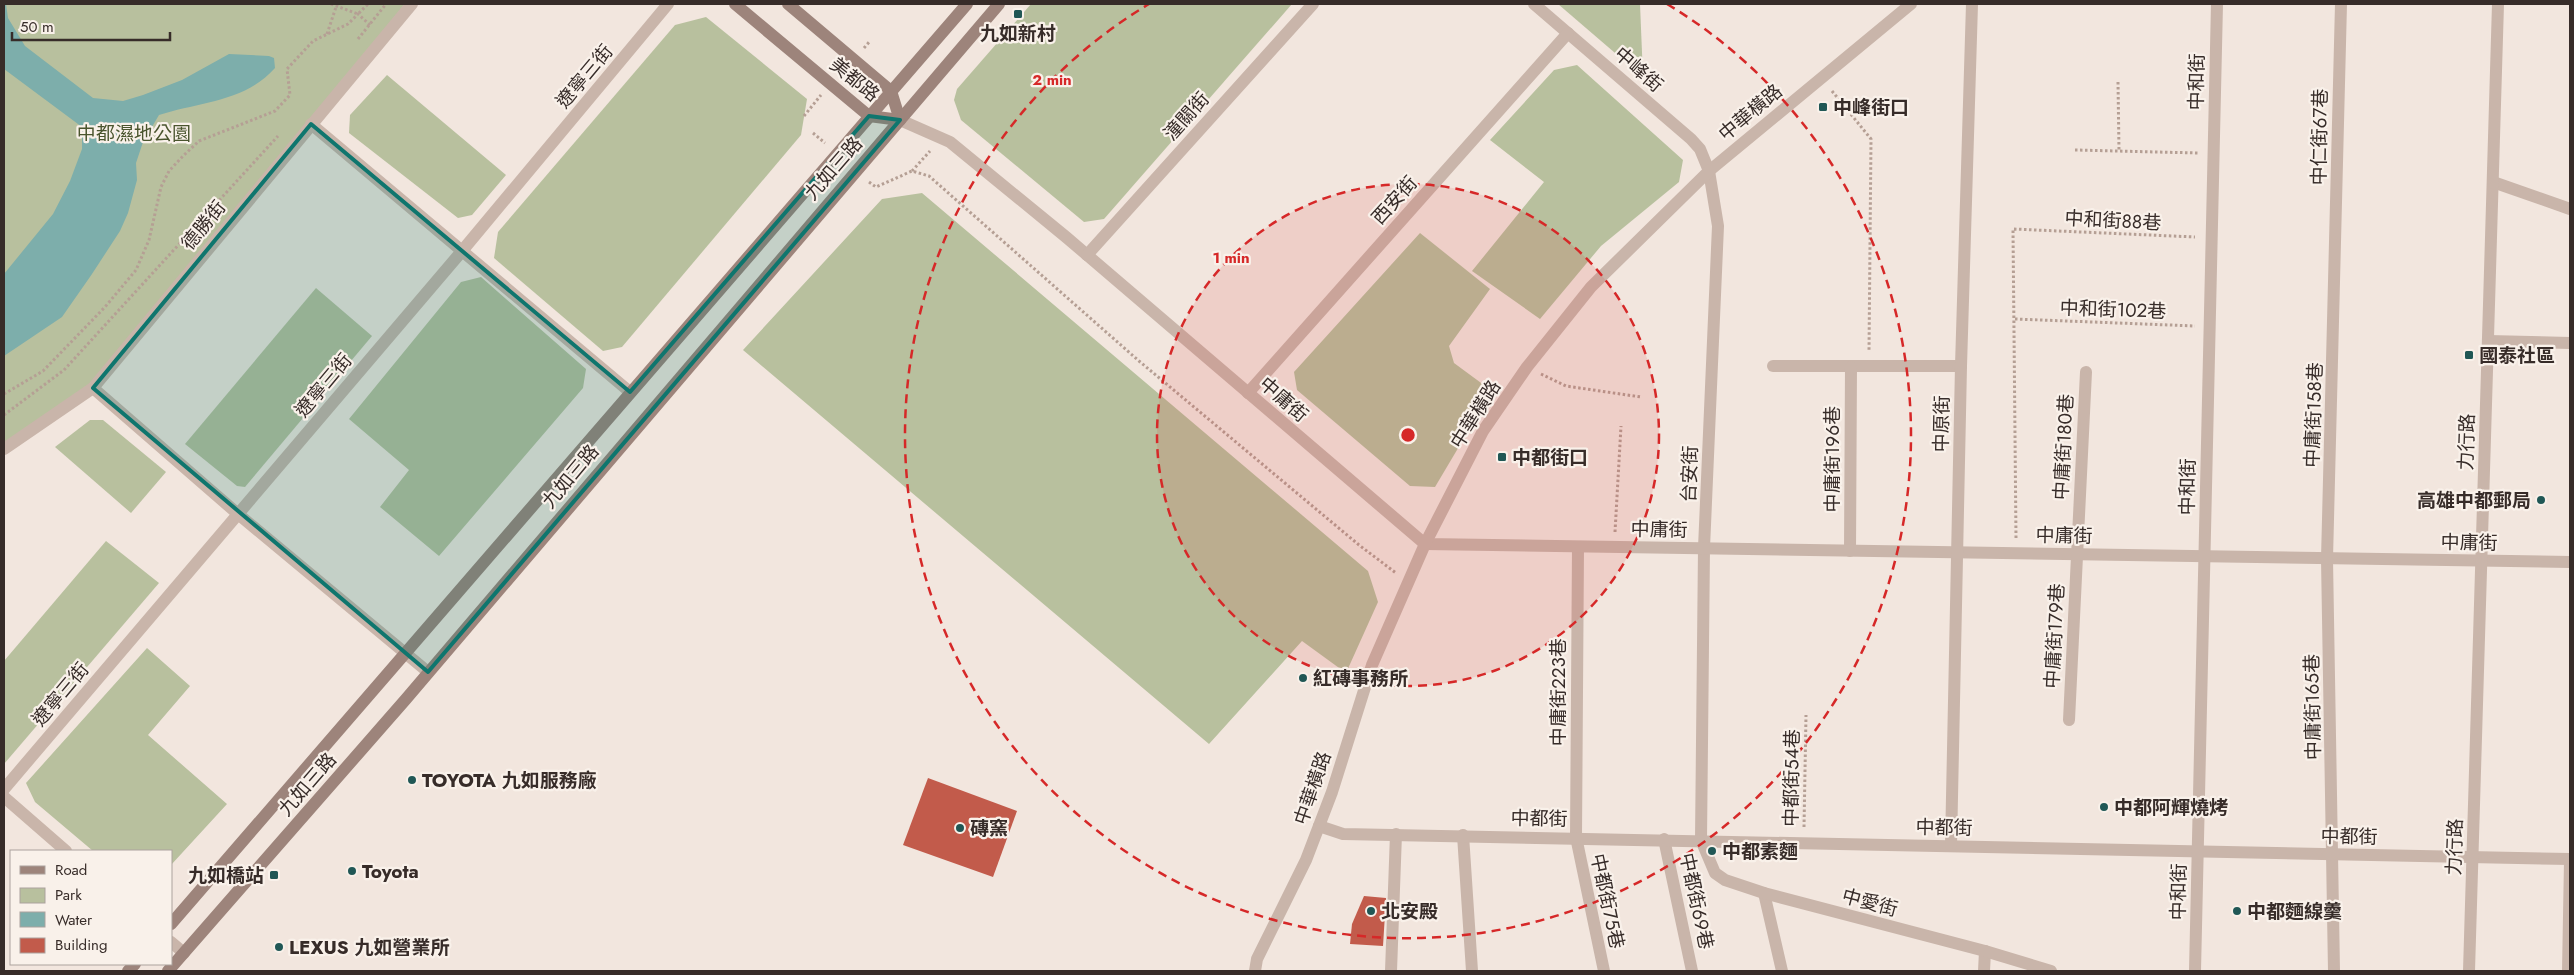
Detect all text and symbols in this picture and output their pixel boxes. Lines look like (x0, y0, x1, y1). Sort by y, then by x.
marker: 九如新村 (1012, 8, 1024, 20)
scale bar (12, 10, 170, 42)
text: 50 m (20, 16, 54, 38)
place label: 九如新村 (980, 20, 1056, 47)
street label: 遼寧三街 (550, 39, 619, 114)
street label: 中峰街 (1608, 40, 1669, 98)
street label: 美都路 (824, 51, 885, 108)
street label: 中和街 (2183, 53, 2210, 111)
text: 2 min (1032, 69, 1072, 91)
street label: 中華橫路 (1713, 78, 1788, 147)
street label: 潼關街 (1157, 86, 1215, 147)
street label: 中仁街67巷 (2305, 88, 2334, 186)
place label: 中峰街口 (1833, 94, 1909, 121)
marker: 中峰街口 (1817, 101, 1829, 113)
park label: 中都濕地公園 (77, 120, 191, 147)
street label: 九如三路 (798, 131, 869, 206)
street label: 西安街 (1365, 170, 1423, 231)
street label: 德勝街 (175, 195, 232, 256)
street label: 中和街88巷 (2064, 204, 2162, 237)
text: 1 min (1212, 247, 1250, 269)
street label: 中和街102巷 (2059, 294, 2167, 325)
place label: 國泰社區 (2479, 342, 2555, 369)
street label: 遼寧三街 (289, 348, 358, 423)
marker: 國泰社區 (2463, 349, 2475, 361)
street label: 中庸街158巷 (2298, 362, 2329, 468)
street label: 中庸街 (1253, 370, 1314, 428)
street label: 中華橫路 (1444, 375, 1507, 454)
street label: 中庸街180巷 (2047, 393, 2080, 501)
street label: 中原街 (1928, 395, 1955, 453)
street label: 中庸街196巷 (1819, 406, 1846, 512)
street label: 力行路 (2452, 413, 2481, 471)
centre of rings (1399, 426, 1417, 444)
street label: 九如三路 (536, 439, 605, 514)
place label: 中都街口 (1512, 444, 1588, 471)
street label: 台安街 (1675, 445, 1704, 503)
marker: 中都街口 (1496, 451, 1508, 463)
street label: 中和街 (2174, 458, 2201, 516)
place label: 高雄中都郵局 (2417, 487, 2531, 514)
marker: 高雄中都郵局 (2535, 494, 2547, 506)
street label: 中庸街 (1630, 516, 1688, 543)
street label: 中庸街 (2035, 522, 2093, 549)
street label: 中庸街 (2440, 529, 2498, 556)
street label: 中庸街179巷 (2038, 583, 2071, 689)
street label: 中庸街223巷 (1545, 638, 1572, 746)
street label: 中庸街165巷 (2298, 654, 2327, 760)
street label: 遼寧三街 (26, 657, 95, 732)
place label: 紅磚事務所 (1313, 665, 1408, 692)
marker: 紅磚事務所 (1297, 672, 1309, 684)
street label: 中都街54巷 (1777, 729, 1806, 827)
street label: 九如三路 (272, 747, 343, 822)
street label: 中華橫路 (1287, 748, 1338, 828)
place label: TOYOTA 九如服務廠 (422, 767, 597, 794)
marker: TOYOTA 九如服務廠 (406, 774, 418, 786)
place label: 中都阿輝燒烤 (2114, 794, 2228, 821)
marker: 中都阿輝燒烤 (2098, 801, 2110, 813)
street label: 中都街 (1510, 805, 1568, 832)
street label: 中都街 (1915, 814, 1973, 841)
place label: 磚窯 (970, 815, 1008, 842)
street label: 力行路 (2440, 818, 2469, 876)
marker: 磚窯 (954, 822, 966, 834)
street label: 中都街 (2320, 823, 2378, 850)
place label: 中都素麵 (1722, 838, 1798, 865)
marker: 中都素麵 (1706, 845, 1718, 857)
legend (10, 850, 172, 965)
street label: 中都街69巷 (1673, 850, 1720, 952)
street label: 中都街75巷 (1584, 851, 1631, 951)
place label: Toyota (362, 858, 419, 885)
text: Road (55, 859, 87, 881)
place label: 九如橋站 (188, 862, 264, 889)
street label: 中和街 (2165, 863, 2192, 921)
marker: Toyota (346, 865, 358, 877)
marker: 九如橋站 (268, 869, 280, 881)
street label: 中愛街 (1839, 882, 1901, 923)
text: Park (55, 884, 82, 906)
place label: 北安殿 (1381, 898, 1438, 925)
place label: 中都麵線羹 (2247, 898, 2342, 925)
marker: 北安殿 (1365, 905, 1377, 917)
marker: 中都麵線羹 (2231, 905, 2243, 917)
text: Water (55, 909, 93, 931)
text: Building (55, 934, 107, 956)
place label: LEXUS 九如營業所 (289, 934, 449, 961)
marker: LEXUS 九如營業所 (273, 941, 285, 953)

